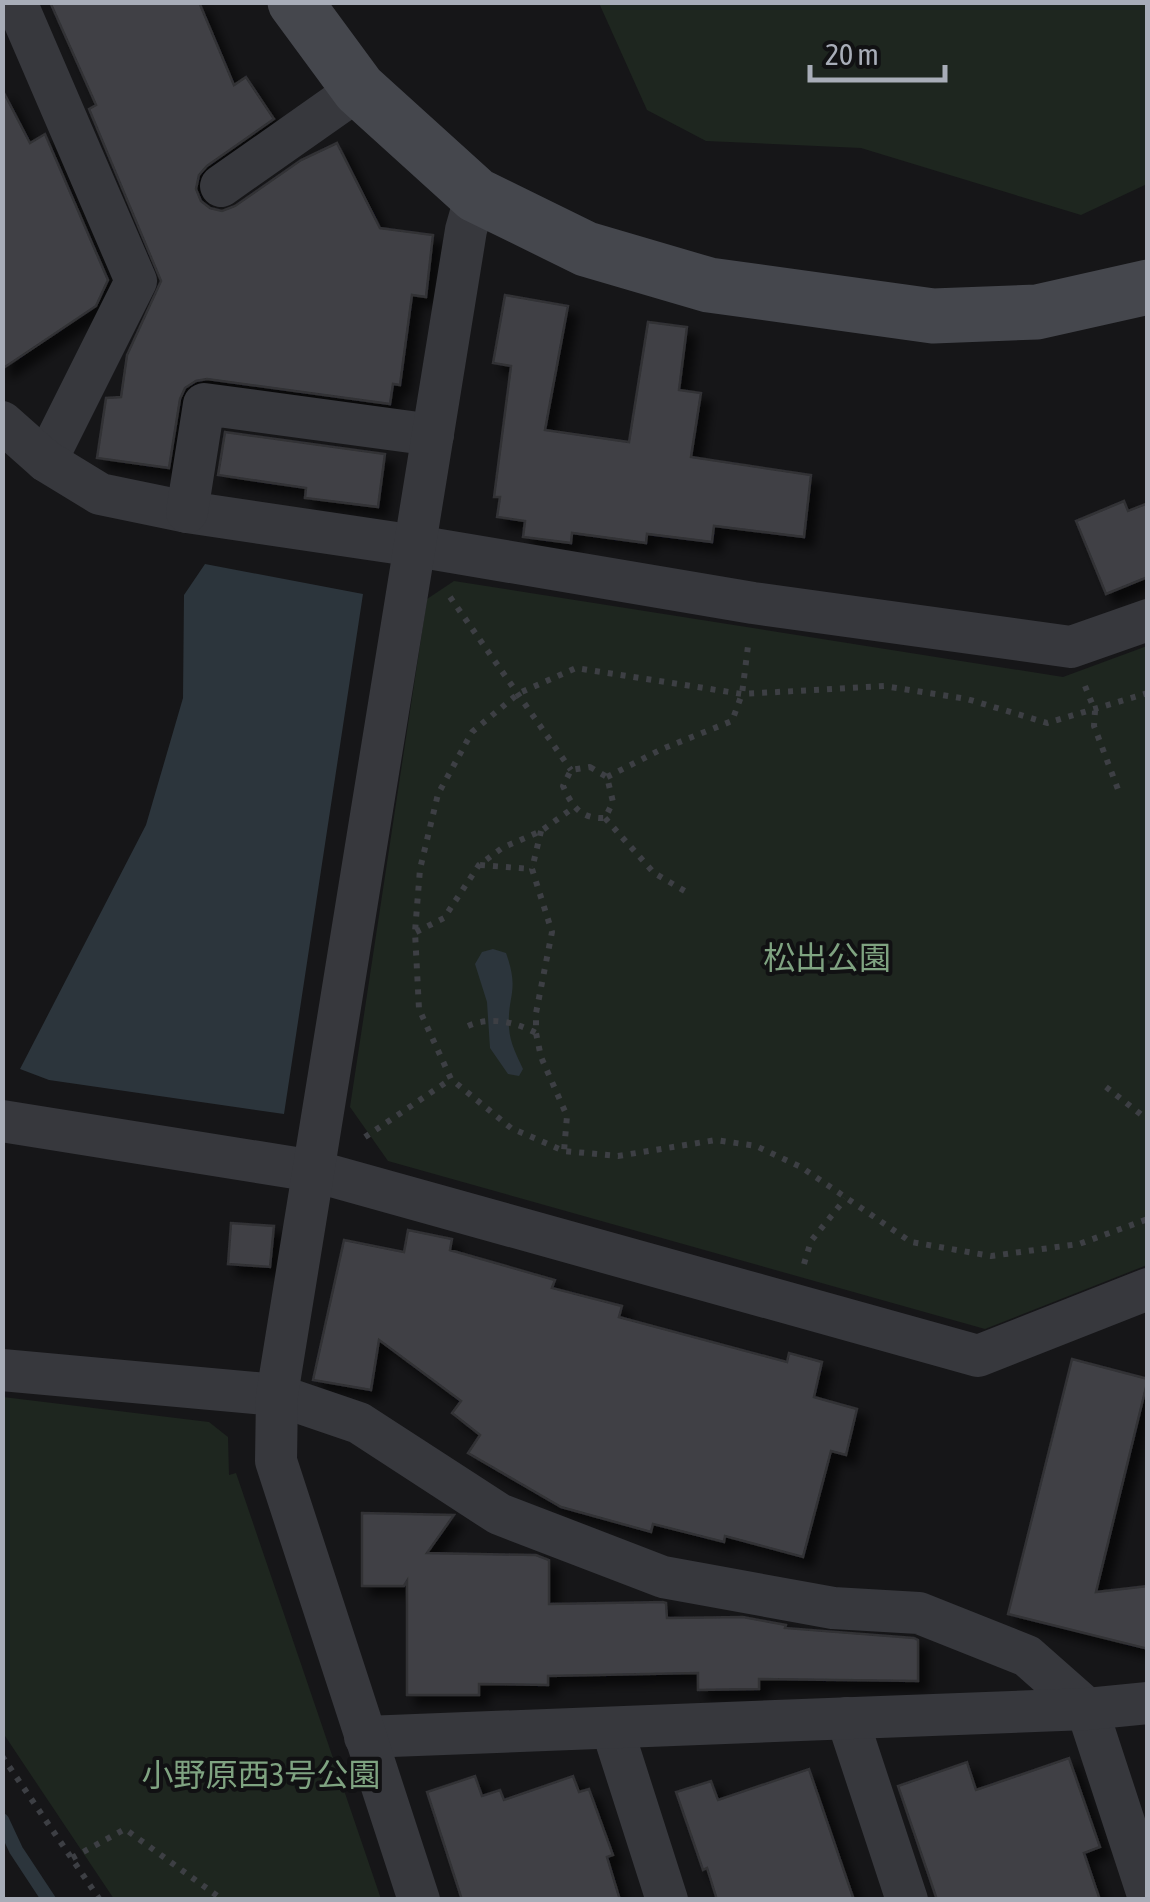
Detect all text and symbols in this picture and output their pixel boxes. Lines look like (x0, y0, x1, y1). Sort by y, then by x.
scale bar (810, 20, 945, 82)
text: 20 m (825, 37, 879, 71)
park label: 松出公園 (763, 939, 891, 976)
park label: 小野原西3号公園 (141, 1756, 381, 1793)

